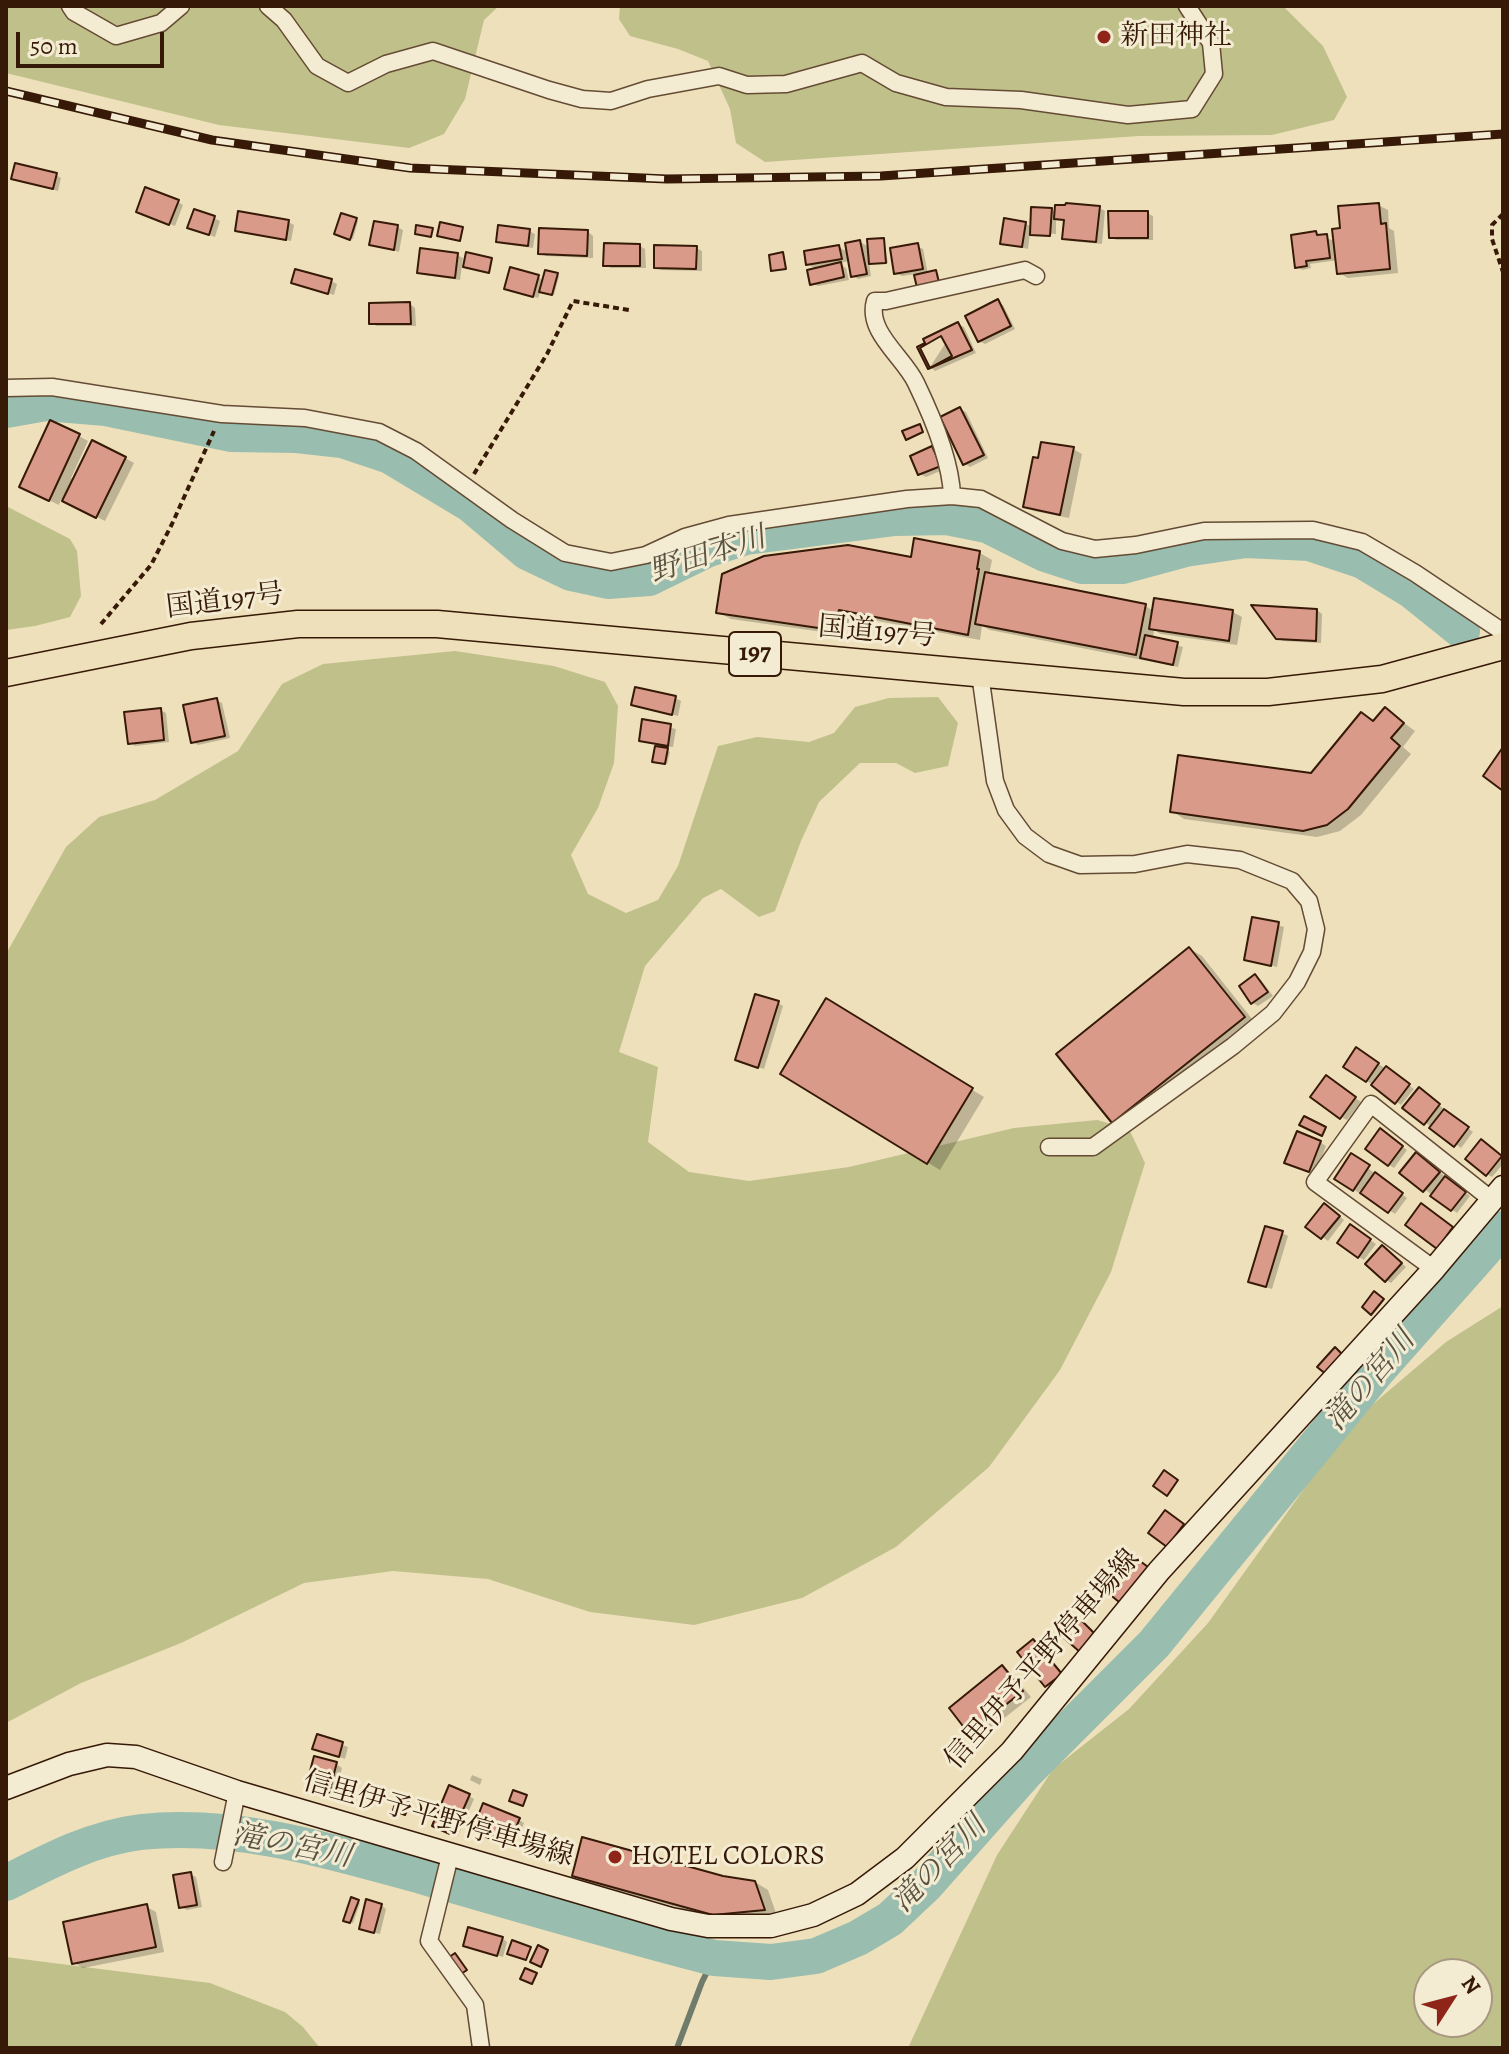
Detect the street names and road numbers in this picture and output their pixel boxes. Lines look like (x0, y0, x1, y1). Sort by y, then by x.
street label: 国道197号 (164, 578, 286, 626)
street label: 国道197号 (817, 611, 937, 655)
road number: 197 (729, 632, 781, 676)
street label: 信里伊予平野停車場線 (938, 1543, 1148, 1777)
street label: 信里伊予平野停車場線 (299, 1765, 577, 1875)

